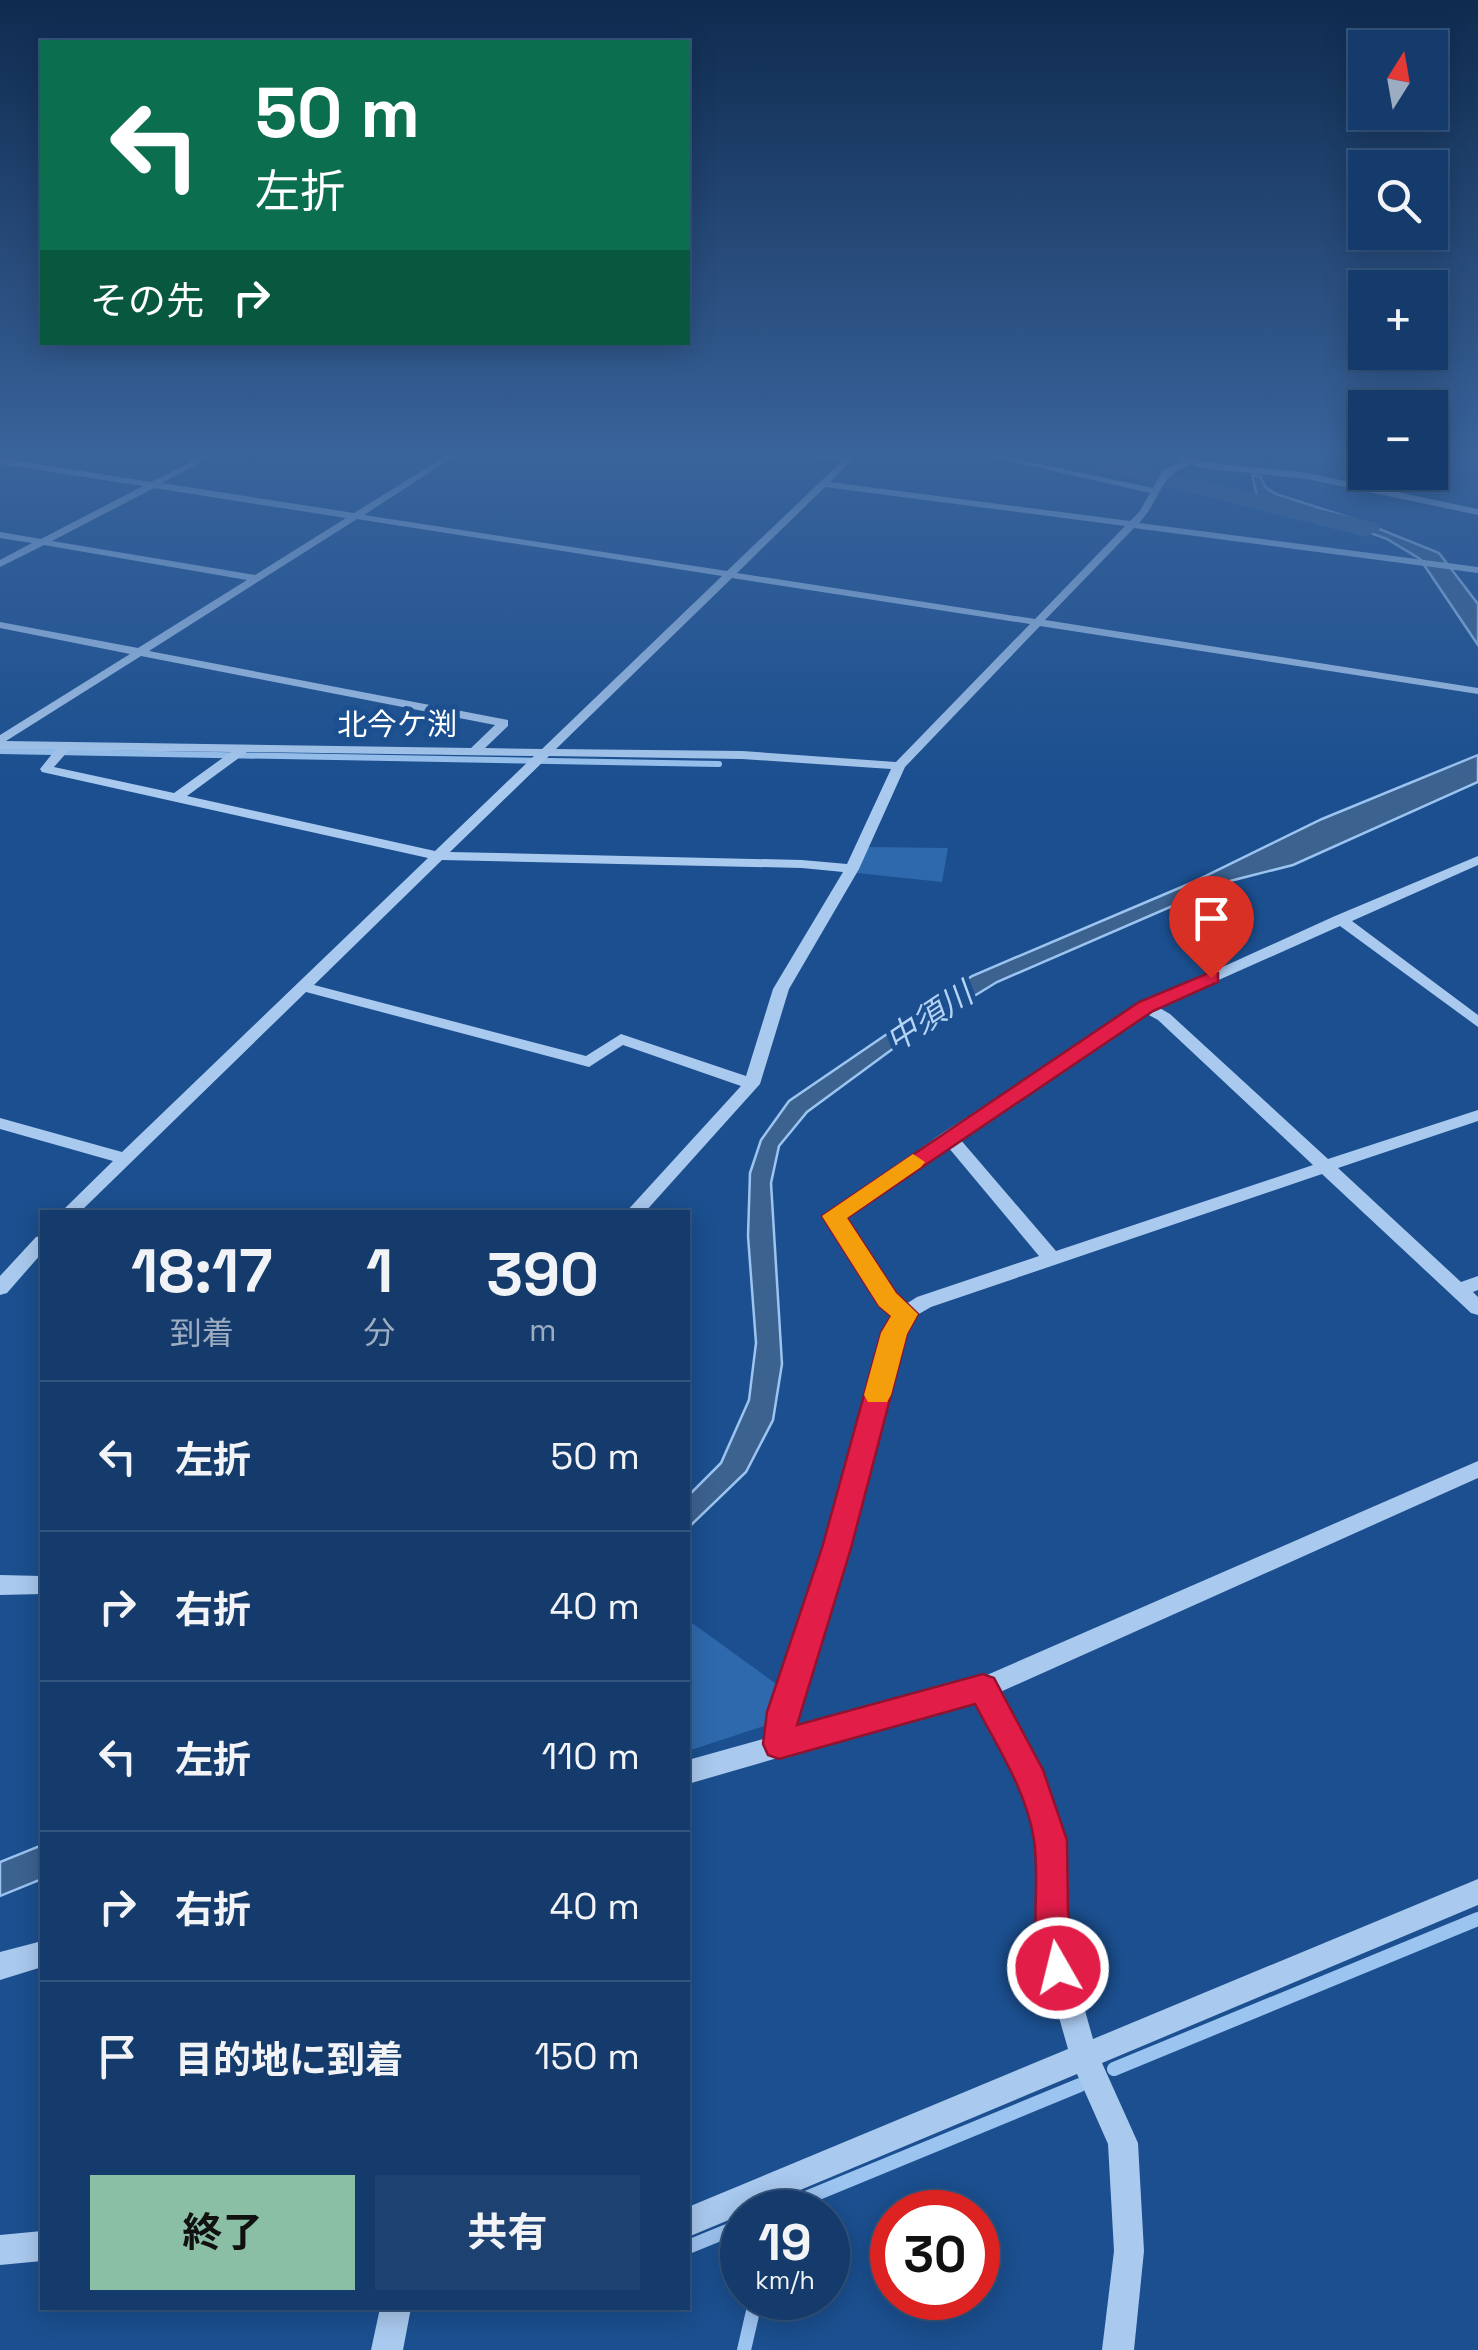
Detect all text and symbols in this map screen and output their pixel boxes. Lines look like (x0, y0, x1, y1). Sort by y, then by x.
north arrow (1348, 30, 1448, 130)
map controls (1348, 30, 1448, 490)
text: 50 m (255, 68, 420, 157)
icon: left (90, 80, 220, 210)
button: search (1348, 150, 1448, 250)
text: 左折 (255, 163, 345, 220)
icon: right (224, 270, 279, 325)
button: + (1348, 270, 1448, 370)
text: その先 (90, 277, 204, 325)
button: − (1348, 390, 1448, 490)
district label: 北今ケ渕 (337, 705, 457, 744)
pin (1169, 876, 1254, 979)
icon: arrive (1184, 891, 1239, 946)
water label: 中須川 (878, 972, 982, 1060)
text: 18:17 (131, 1233, 272, 1310)
text: 1 (366, 1233, 393, 1310)
text: 390 (486, 1236, 599, 1313)
text: m (529, 1310, 556, 1350)
text: 到着 (170, 1313, 234, 1353)
text: 分 (363, 1313, 395, 1353)
icon: left (90, 1429, 145, 1484)
text: 50 m (550, 1432, 640, 1480)
text: 左折 (175, 1436, 251, 1484)
icon: right (90, 1579, 145, 1634)
text: 40 m (549, 1582, 640, 1630)
text: 右折 (175, 1586, 251, 1634)
icon: left (90, 1729, 145, 1784)
text: 110 m (541, 1732, 640, 1780)
text: 左折 (175, 1736, 251, 1784)
icon: right (90, 1879, 145, 1934)
text: 40 m (549, 1882, 640, 1930)
text: 右折 (175, 1886, 251, 1934)
position arrow (1006, 1916, 1110, 2020)
icon: arrive (90, 2029, 145, 2084)
text: 150 m (535, 2032, 640, 2080)
text: 目的地に到着 (175, 2036, 403, 2084)
button: 終了 (90, 2175, 355, 2290)
button: 共有 (375, 2175, 640, 2290)
speed limit sign: 30 (870, 2190, 1000, 2320)
text: 19 (758, 2211, 812, 2275)
text: km/h (755, 2264, 815, 2296)

